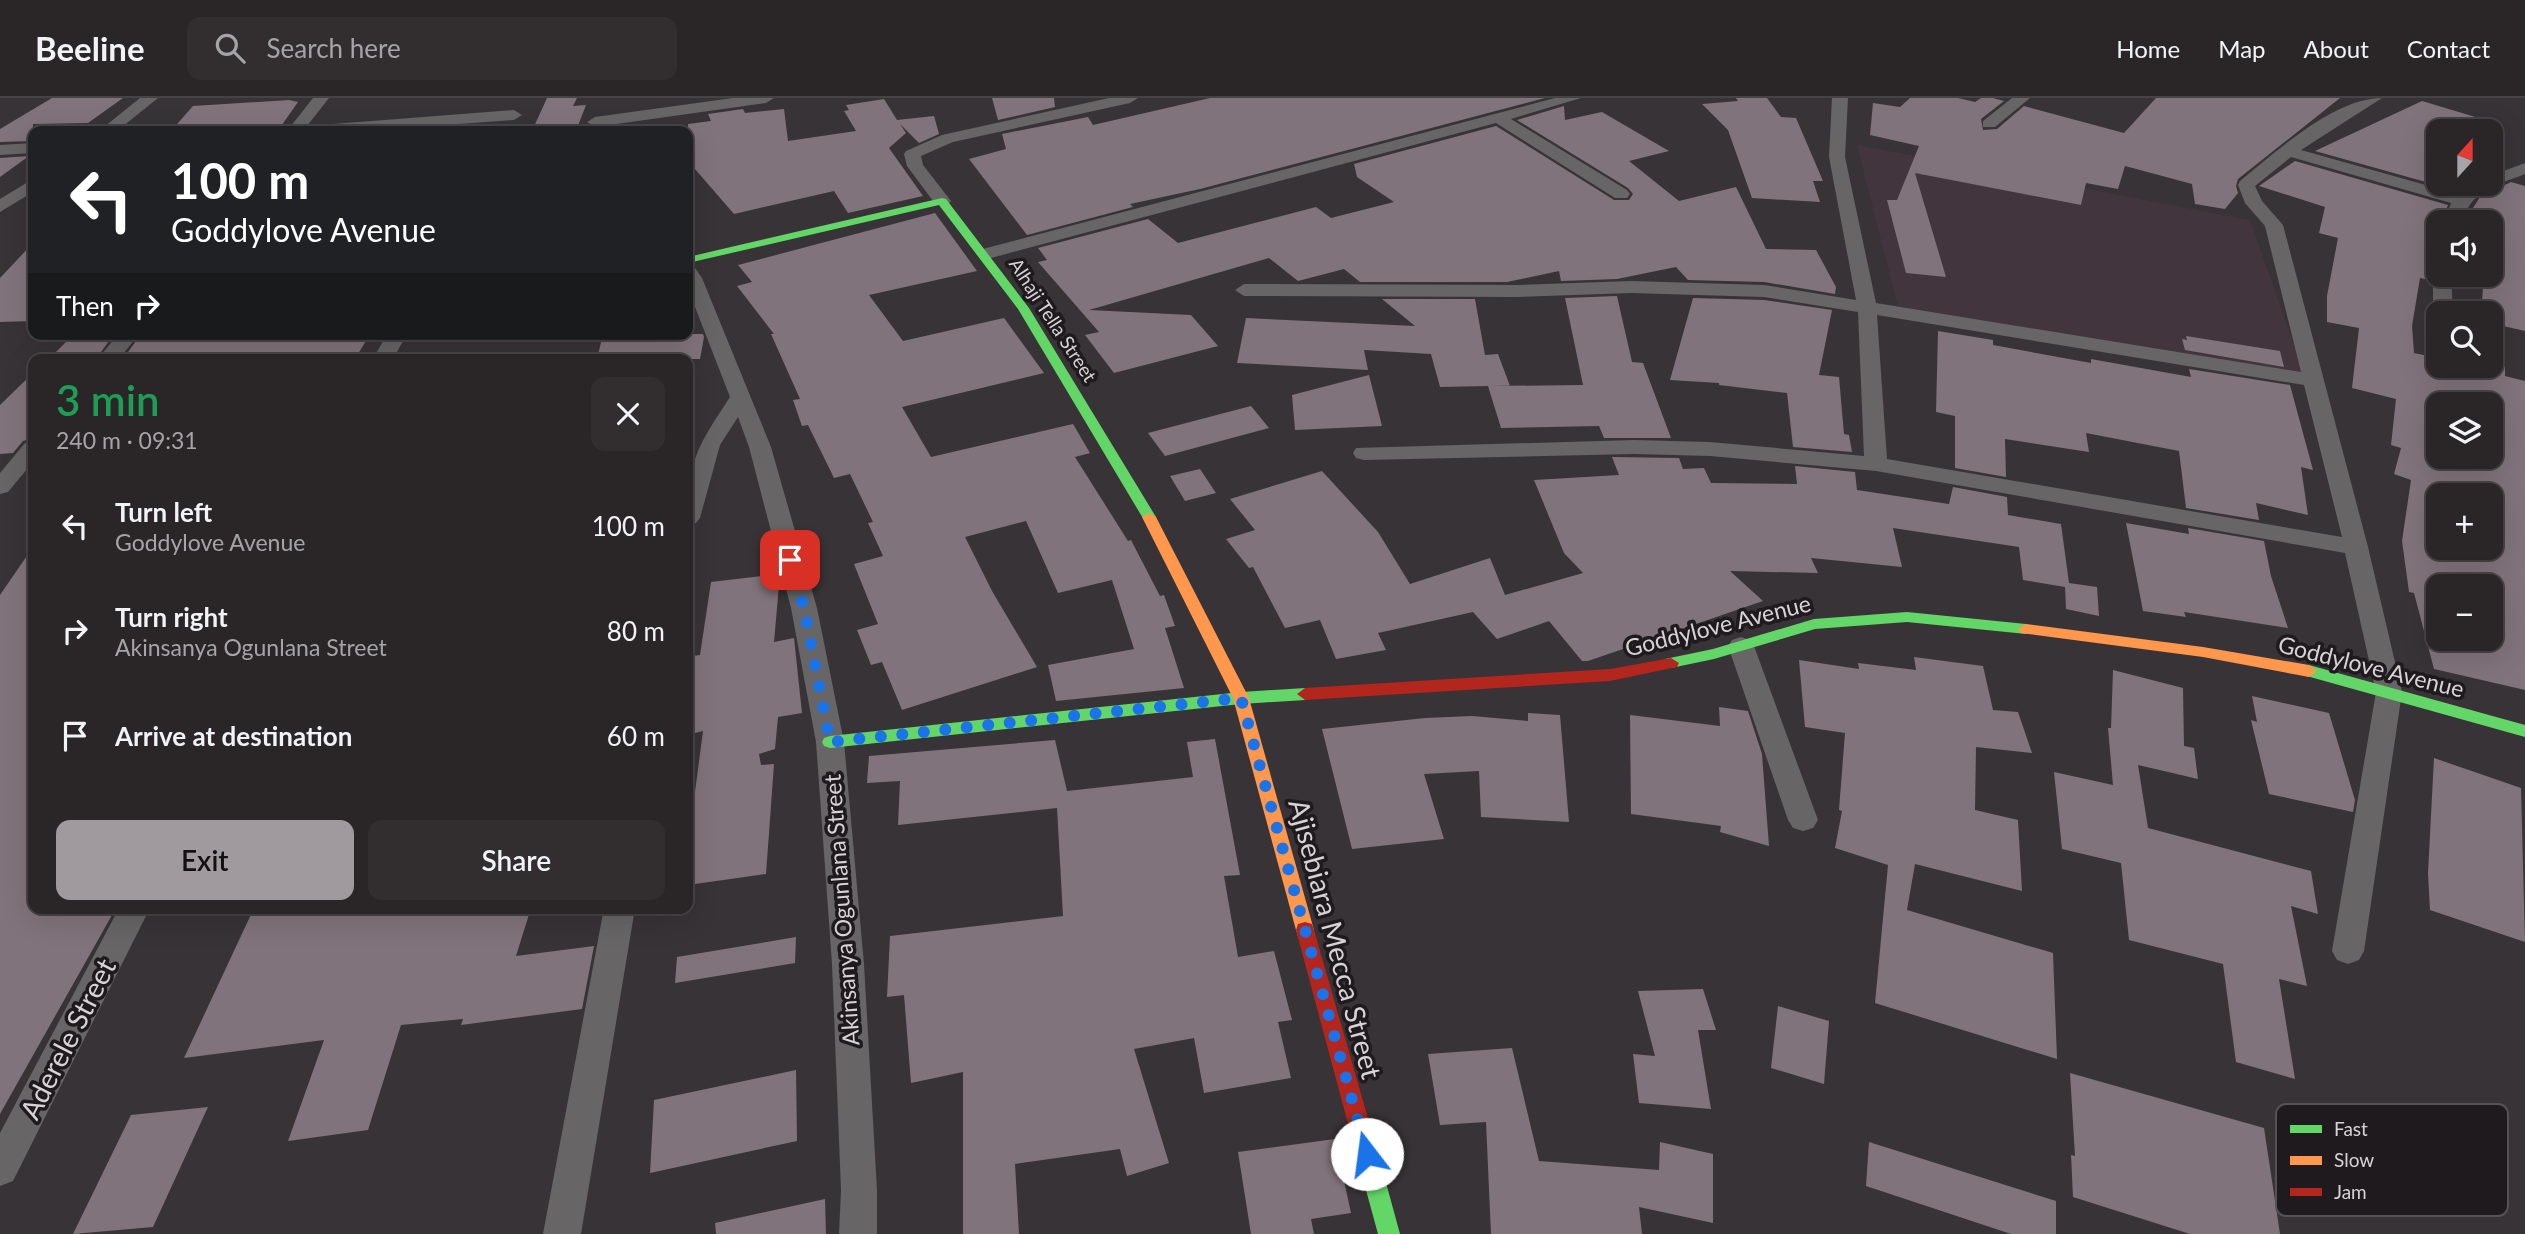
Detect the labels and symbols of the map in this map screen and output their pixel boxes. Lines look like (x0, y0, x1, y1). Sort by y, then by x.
north arrow (2426, 119, 2502, 196)
street label: Alhaji Tella Street (1005, 253, 1102, 386)
pin (760, 530, 820, 590)
street label: Goddylove Avenue (1622, 588, 1814, 662)
street label: Goddylove Avenue (2275, 629, 2467, 703)
street label: Akinsanya Ogunlana Street (818, 773, 864, 1047)
street label: Ajisebiara Mecca Street (1282, 795, 1390, 1082)
street label: Aderele Street (12, 953, 122, 1125)
legend (2276, 1104, 2508, 1216)
position arrow (1330, 1117, 1404, 1191)
text: Fast (2334, 1117, 2368, 1140)
text: Slow (2334, 1148, 2374, 1171)
text: Jam (2334, 1180, 2367, 1203)

